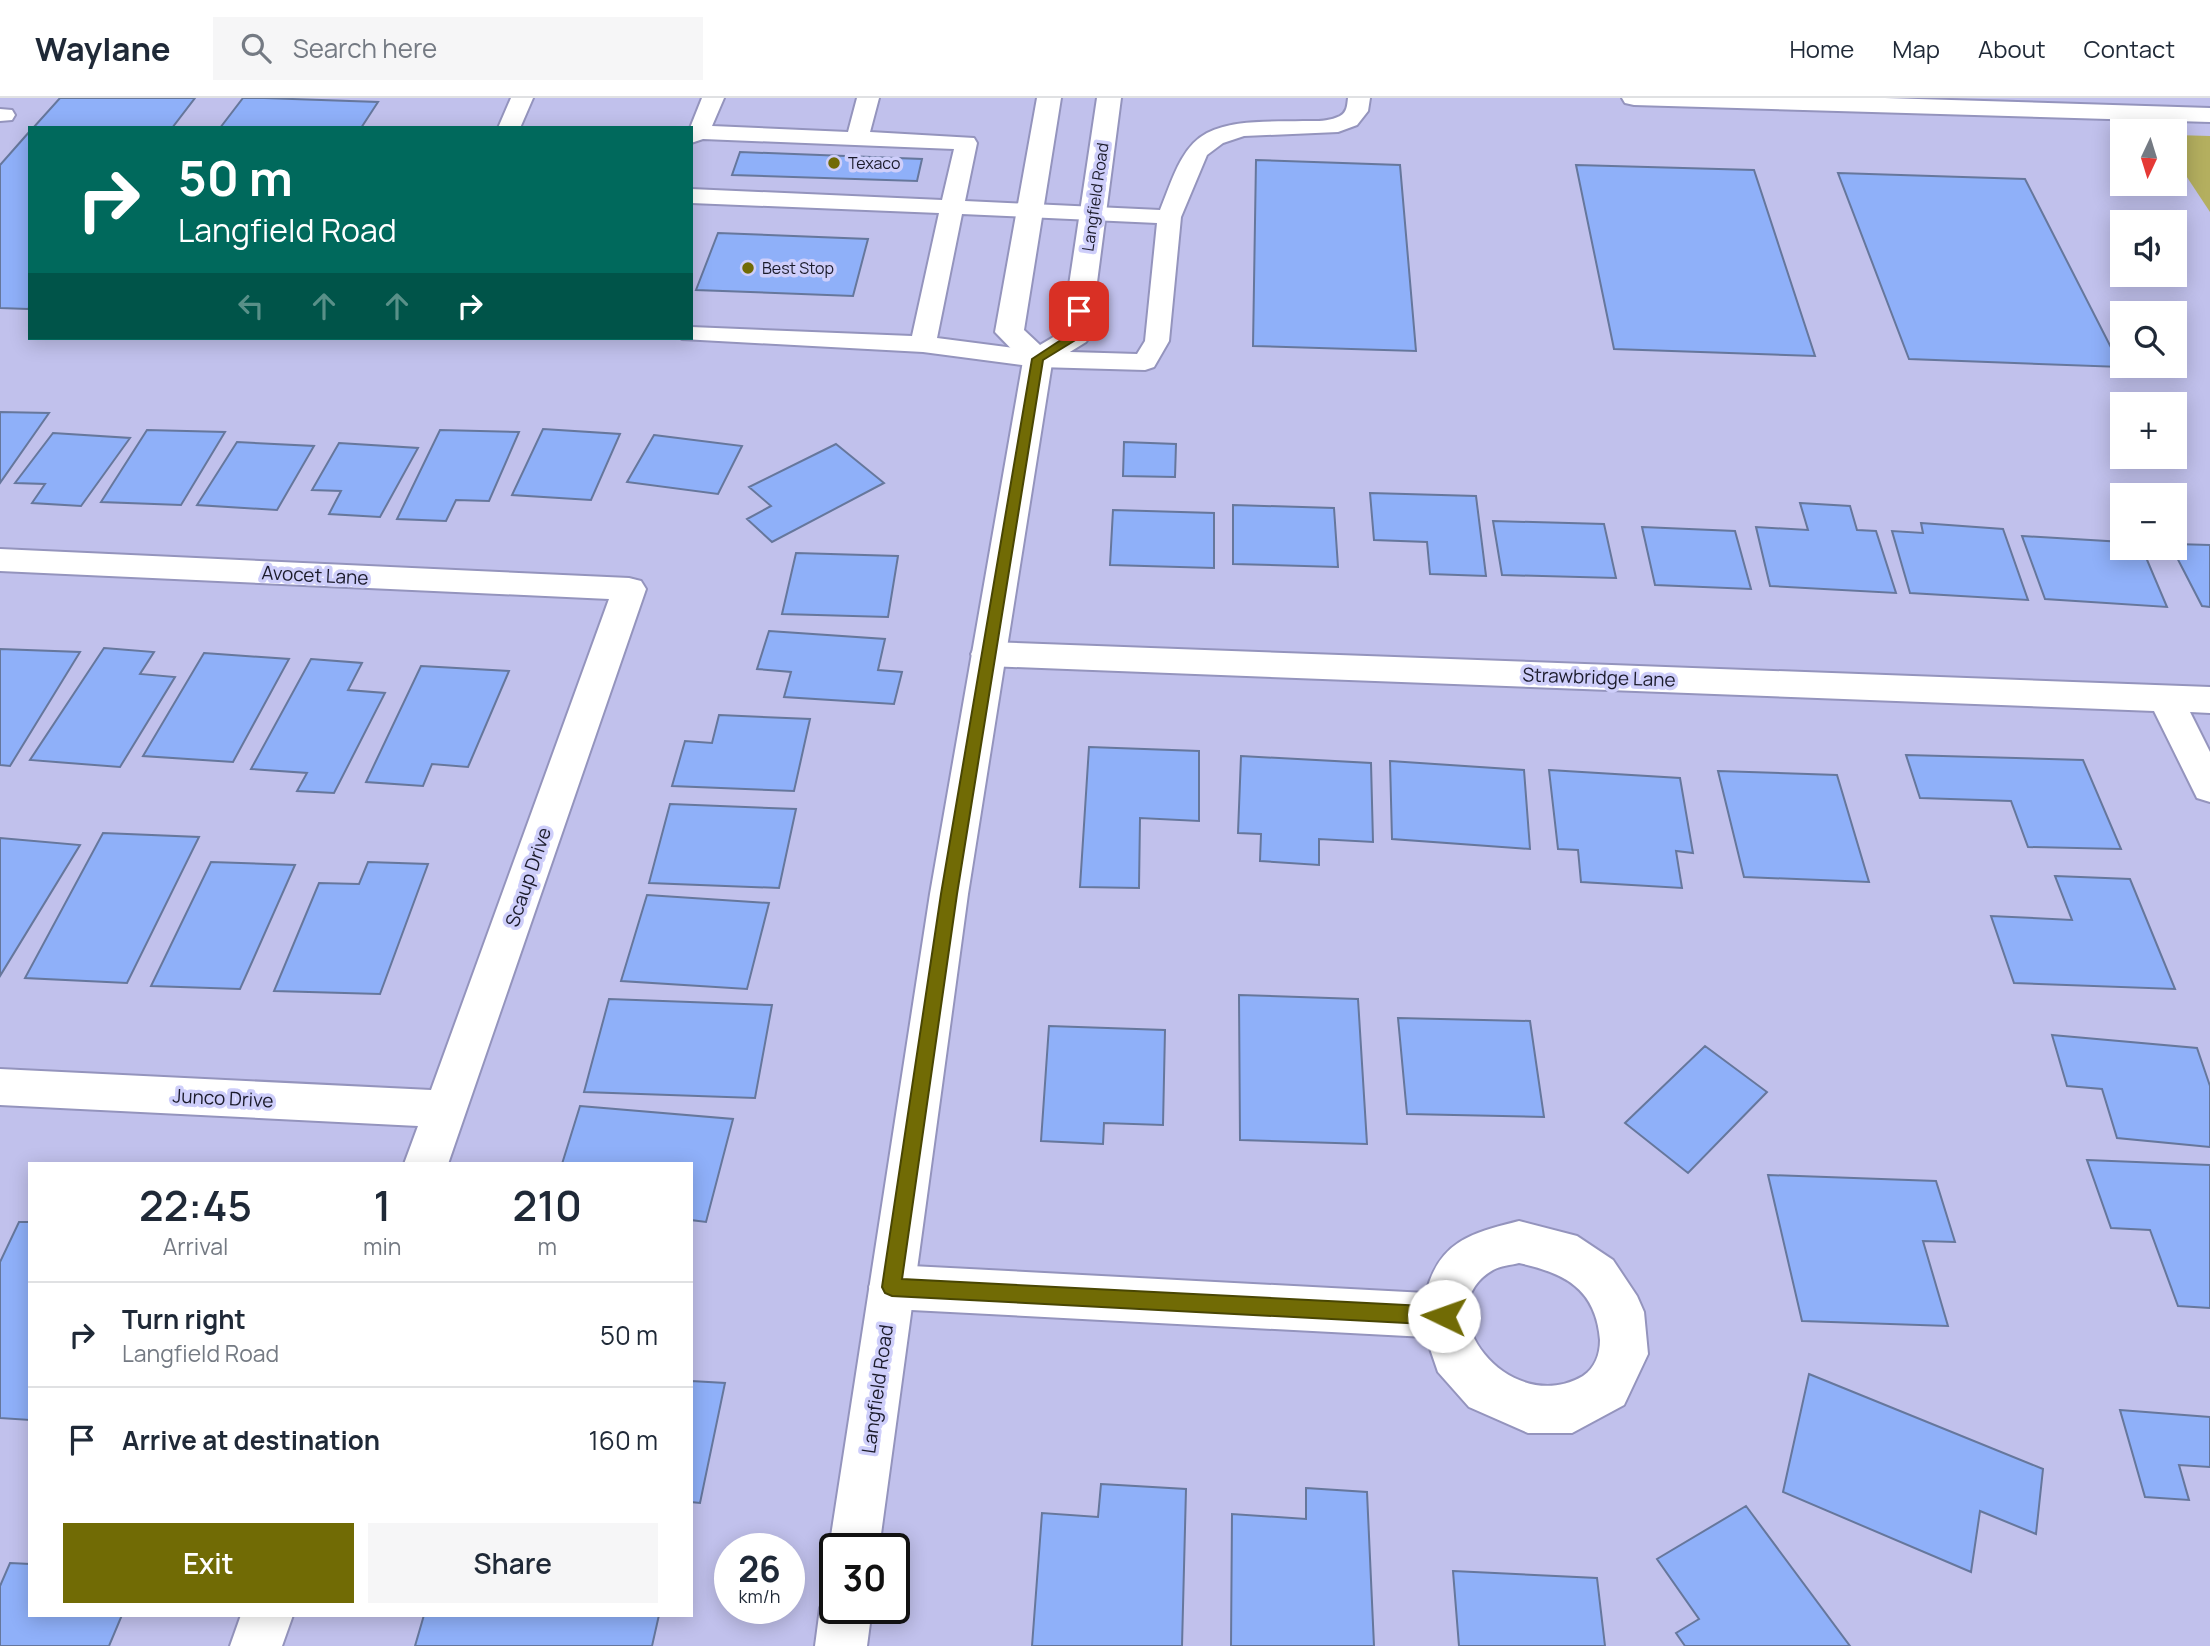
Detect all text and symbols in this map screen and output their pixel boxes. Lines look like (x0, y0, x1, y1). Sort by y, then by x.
search box (213, 17, 703, 80)
text: Waylane (35, 26, 171, 71)
icon: search (237, 29, 275, 67)
text: Search here (293, 30, 437, 66)
text: Home (1789, 32, 1854, 65)
text: Map (1892, 32, 1940, 65)
text: About (1978, 32, 2046, 65)
text: Contact (2084, 32, 2175, 65)
north arrow (2110, 119, 2188, 196)
map controls (2110, 119, 2187, 560)
street label: Langfield Road (1076, 141, 1114, 253)
text: 50 m (178, 144, 293, 211)
place label: Texaco (848, 152, 900, 174)
icon: right (63, 154, 154, 245)
marker: Texaco (826, 155, 842, 171)
text: Langfield Road (178, 208, 397, 252)
button: sound (2110, 210, 2187, 287)
place label: Best Stop (762, 257, 834, 279)
marker: Best Stop (740, 260, 756, 276)
pin (1049, 281, 1109, 341)
icon: left (232, 287, 270, 325)
icon: ahead (305, 287, 343, 325)
icon: ahead (378, 287, 416, 325)
icon: right (451, 287, 489, 325)
icon: arrive (1060, 292, 1098, 330)
button: search (2110, 301, 2187, 378)
button: + (2110, 392, 2187, 469)
button: − (2110, 483, 2187, 560)
street label: Avocet Lane (261, 559, 369, 591)
street label: Strawbridge Lane (1522, 661, 1676, 693)
street label: Scaup Drive (499, 824, 557, 930)
street label: Junco Drive (172, 1082, 274, 1114)
text: 22:45 (139, 1176, 252, 1234)
text: 1 (373, 1176, 391, 1234)
text: 210 (513, 1176, 582, 1234)
text: Arrival (163, 1230, 228, 1262)
text: min (363, 1230, 402, 1262)
text: m (538, 1230, 557, 1262)
position arrow (1407, 1279, 1481, 1353)
text: Turn right (122, 1301, 246, 1337)
icon: right (63, 1316, 101, 1354)
text: 50 m (600, 1317, 658, 1353)
street label: Langfield Road (855, 1323, 899, 1455)
text: Langfield Road (122, 1337, 279, 1369)
icon: arrive (63, 1421, 101, 1459)
text: Arrive at destination (122, 1422, 380, 1458)
text: 160 m (589, 1422, 658, 1458)
button: Exit (63, 1523, 354, 1603)
button: Share (368, 1523, 658, 1603)
speed limit sign: 30 (819, 1533, 910, 1624)
text: 26 (738, 1545, 781, 1593)
text: km/h (739, 1584, 780, 1608)

